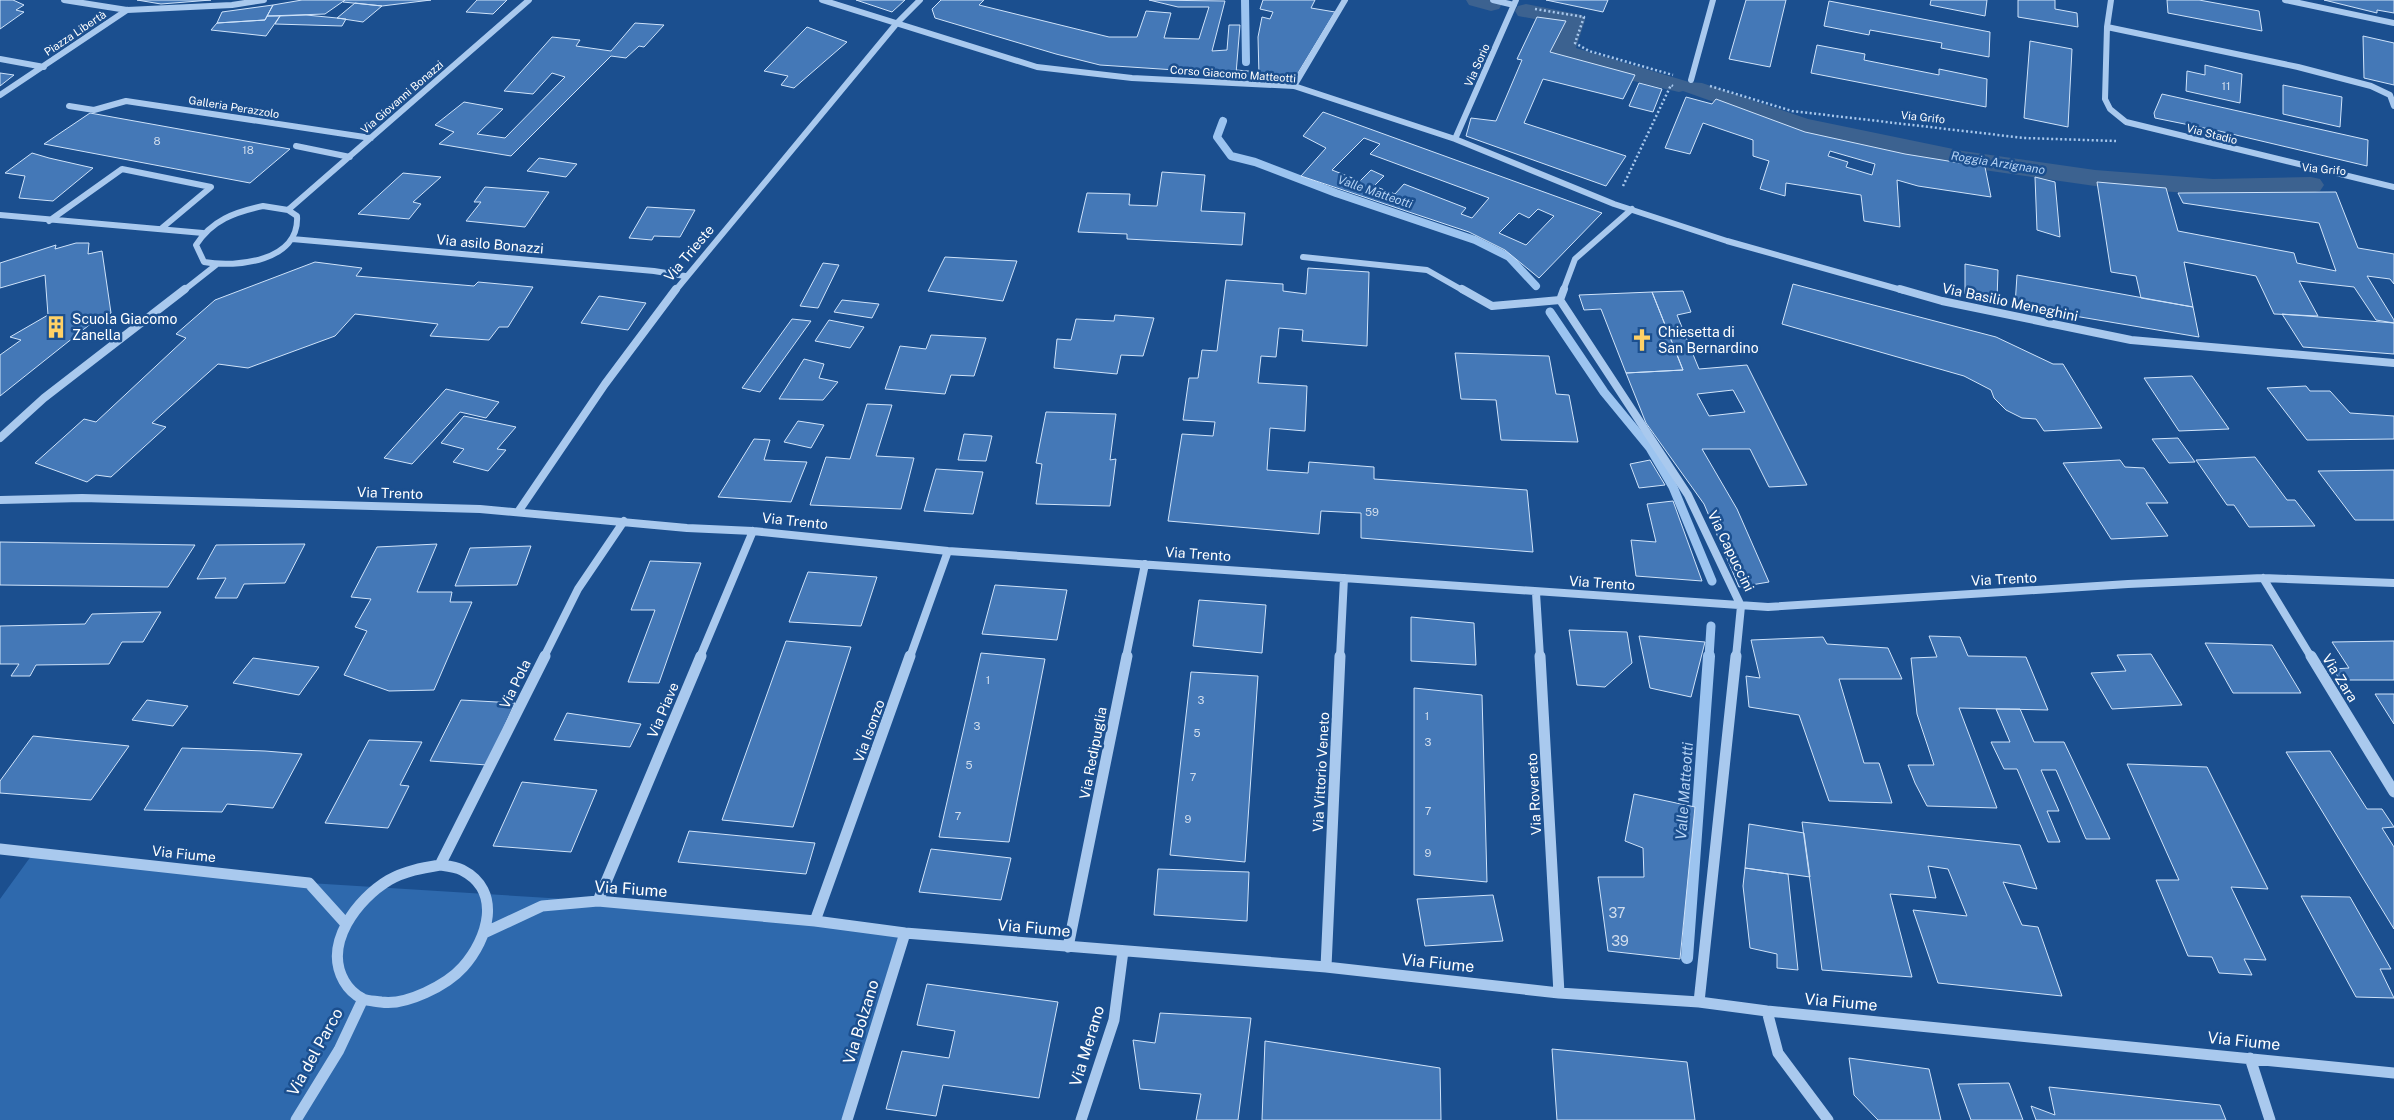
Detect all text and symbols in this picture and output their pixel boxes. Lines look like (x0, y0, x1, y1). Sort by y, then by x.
street label: Piazza Libertà (42, 8, 108, 58)
street label: Via Sorio (1462, 42, 1492, 88)
street label: Via Giovanni Bonazzi (359, 58, 445, 136)
street label: Corso Giacomo Matteotti (1170, 64, 1296, 84)
house number: 11 (2222, 80, 2230, 92)
street label: Galleria Perazzolo (188, 94, 280, 120)
street label: Via Grifo (1900, 109, 1946, 125)
street label: Via Stadio (2185, 122, 2239, 146)
house number: 8 (153, 135, 161, 147)
house number: 18 (242, 144, 254, 156)
water label: Roggia Arzignano (1950, 149, 2047, 177)
street label: Via Grifo (2301, 161, 2347, 177)
water label: Valle Matteotti (1336, 173, 1414, 211)
street label: Via Trieste (661, 221, 717, 284)
street label: Via asilo Bonazzi (436, 231, 544, 257)
street label: Via Basilio Meneghini (1941, 280, 2079, 324)
place label: Scuola Giacomo Zanella (72, 311, 177, 343)
building icon: Scuola Giacomo Zanella (43, 314, 69, 340)
place label: Chiesetta di San Bernardino (1658, 324, 1759, 356)
church icon: Chiesetta di San Bernardino (1629, 327, 1655, 353)
street label: Via Trento (357, 484, 423, 502)
house number: 59 (1365, 506, 1379, 518)
street label: Via Capuccini (1705, 508, 1757, 594)
street label: Via Trento (761, 510, 829, 532)
street label: Via Trento (1164, 544, 1232, 564)
street label: Via Trento (1971, 569, 2038, 589)
street label: Via Trento (1568, 573, 1636, 593)
street label: Via Zara (2319, 651, 2361, 705)
street label: Via Pola (496, 657, 534, 711)
house number: 1 (986, 674, 990, 686)
street label: Via Piave (644, 680, 682, 740)
house number: 3 (1198, 694, 1205, 706)
street label: Via Isonzo (850, 697, 888, 765)
street label: Via Redipuglia (1076, 705, 1110, 801)
house number: 1 (1425, 710, 1429, 722)
street label: Via Vittorio Veneto (1310, 712, 1332, 832)
house number: 3 (974, 720, 981, 732)
house number: 5 (1193, 727, 1201, 739)
house number: 3 (1425, 736, 1432, 748)
water label: Valle Matteotti (1672, 741, 1696, 840)
street label: Via Rovereto (1524, 753, 1544, 835)
house number: 5 (965, 759, 973, 771)
house number: 7 (1190, 771, 1197, 783)
house number: 7 (1425, 805, 1432, 817)
house number: 7 (955, 810, 962, 822)
house number: 9 (1185, 813, 1192, 825)
street label: Via Fiume (151, 843, 217, 865)
house number: 9 (1425, 847, 1432, 859)
street label: Via Fiume (594, 877, 668, 901)
house number: 37 (1609, 905, 1625, 921)
street label: Via Fiume (997, 915, 1071, 941)
house number: 39 (1611, 933, 1629, 949)
street label: Via Fiume (1401, 950, 1475, 976)
street label: Via Bolzano (839, 978, 883, 1066)
street label: Via Fiume (1804, 989, 1878, 1015)
street label: Via Merano (1066, 1003, 1108, 1089)
street label: Via del Parco (283, 1005, 347, 1099)
street label: Via Fiume (2207, 1028, 2281, 1054)

